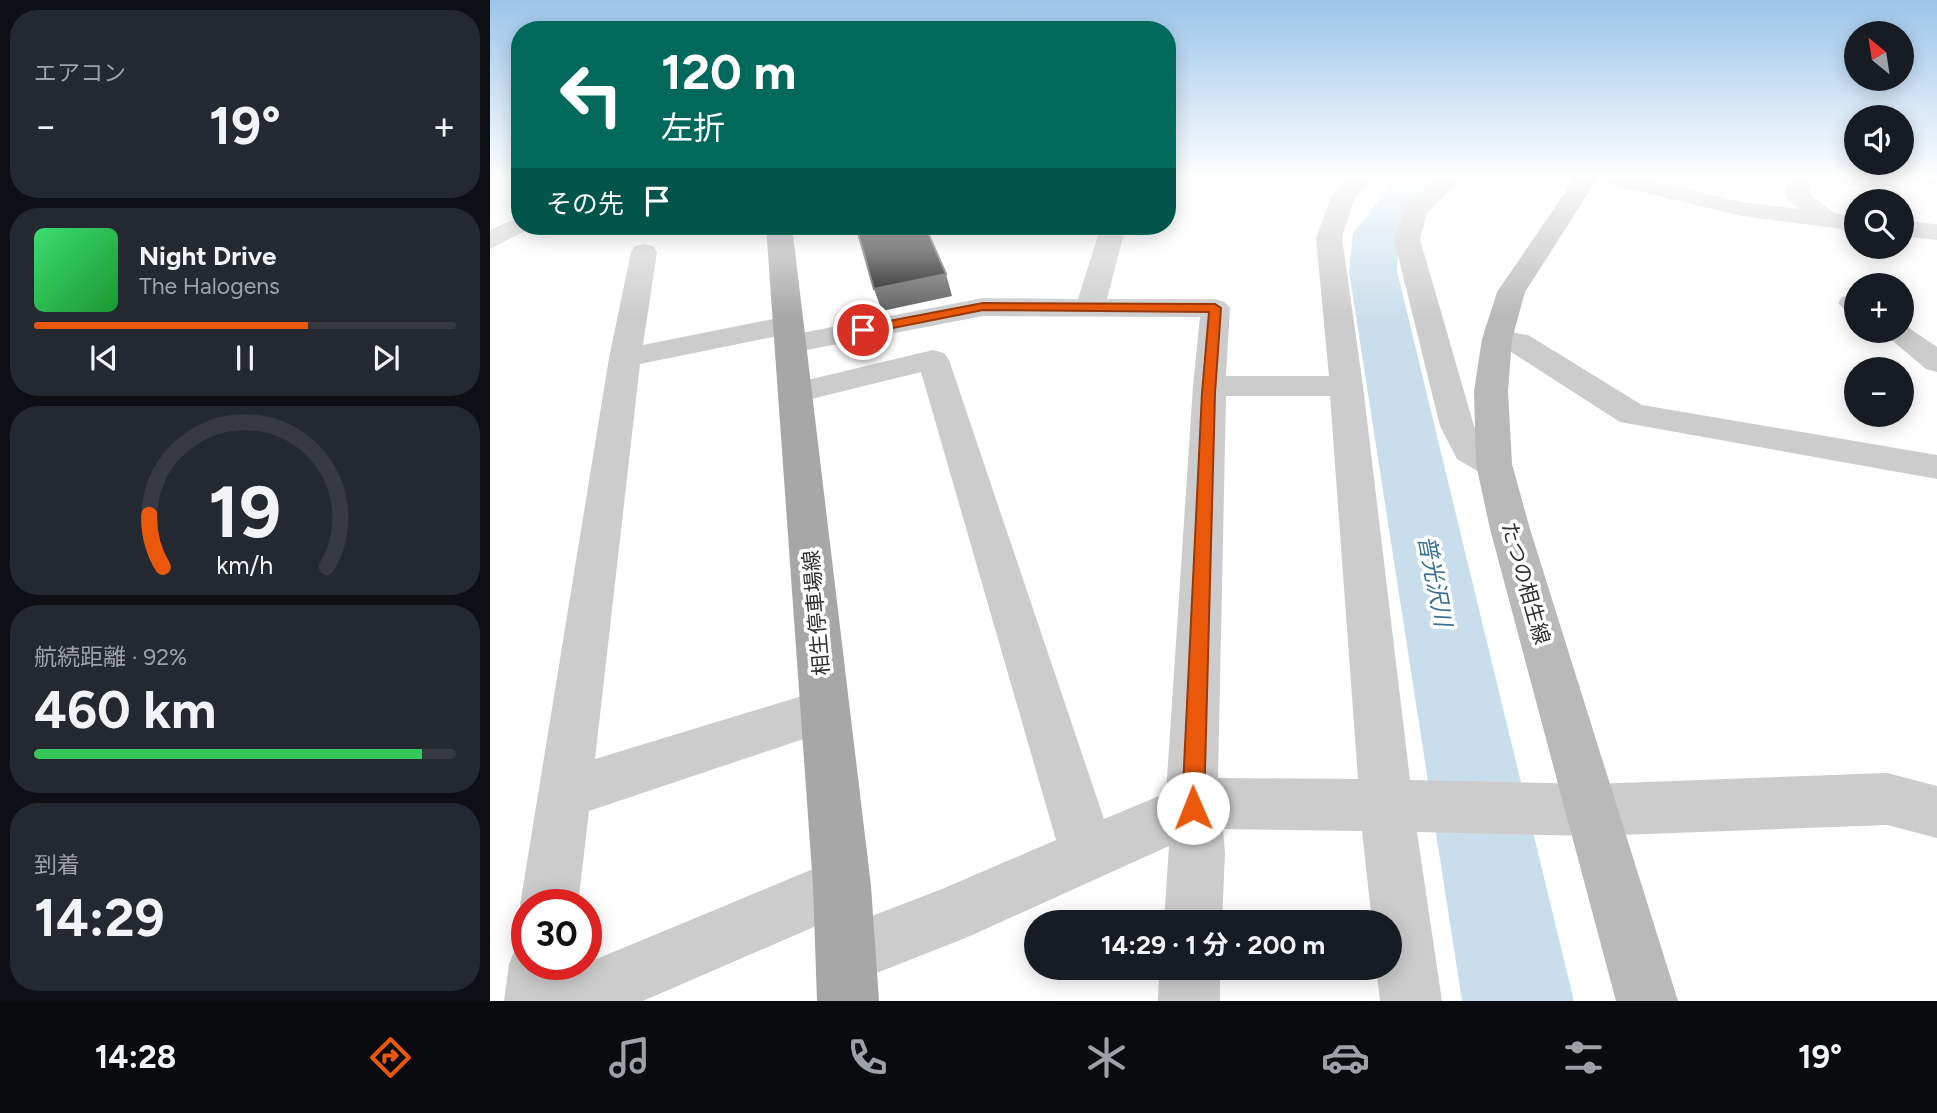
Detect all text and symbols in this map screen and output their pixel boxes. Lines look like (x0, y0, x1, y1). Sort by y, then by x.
north arrow (1844, 21, 1914, 91)
map controls (1844, 21, 1914, 427)
text: 120 m (661, 42, 796, 101)
icon: left (546, 49, 637, 140)
text: エアコン (34, 59, 126, 87)
text: 19° (209, 95, 281, 157)
text: − (34, 103, 58, 149)
text: + (432, 103, 456, 149)
button: sound (1844, 105, 1914, 175)
text: 左折 (661, 109, 725, 147)
icon: arrive (638, 182, 676, 220)
text: その先 (546, 188, 624, 220)
button: search (1844, 189, 1914, 259)
text: Night Drive (139, 240, 276, 272)
text: The Halogens (139, 272, 280, 300)
button: + (1844, 273, 1914, 343)
pin (833, 300, 893, 360)
icon: arrive (844, 311, 882, 349)
icon: previous (85, 339, 123, 377)
icon: pause (226, 339, 264, 377)
icon: next (367, 339, 405, 377)
button: − (1844, 357, 1914, 427)
text: 19 (209, 468, 281, 555)
street label: たつの相生線 (1497, 519, 1555, 647)
water label: 普光沢川 (1412, 533, 1458, 632)
text: km/h (216, 549, 274, 579)
street label: 相生停車場線 (798, 549, 834, 677)
text: 航続距離 · 92% (34, 643, 187, 671)
text: 460 km (34, 679, 216, 741)
position arrow (1156, 771, 1230, 845)
text: 到着 (34, 851, 80, 879)
text: 14:29 (34, 887, 165, 949)
speed limit sign: 30 (511, 889, 602, 980)
text: 14:29 · 1 分 · 200 m (1101, 929, 1325, 961)
icon: directions (366, 1033, 415, 1082)
icon: music (605, 1033, 654, 1082)
icon: phone (843, 1033, 892, 1082)
icon: climate (1082, 1033, 1131, 1082)
icon: car (1321, 1033, 1370, 1082)
icon: filters (1559, 1033, 1608, 1082)
text: 14:28 (95, 1038, 176, 1076)
text: 19° (1798, 1038, 1842, 1076)

